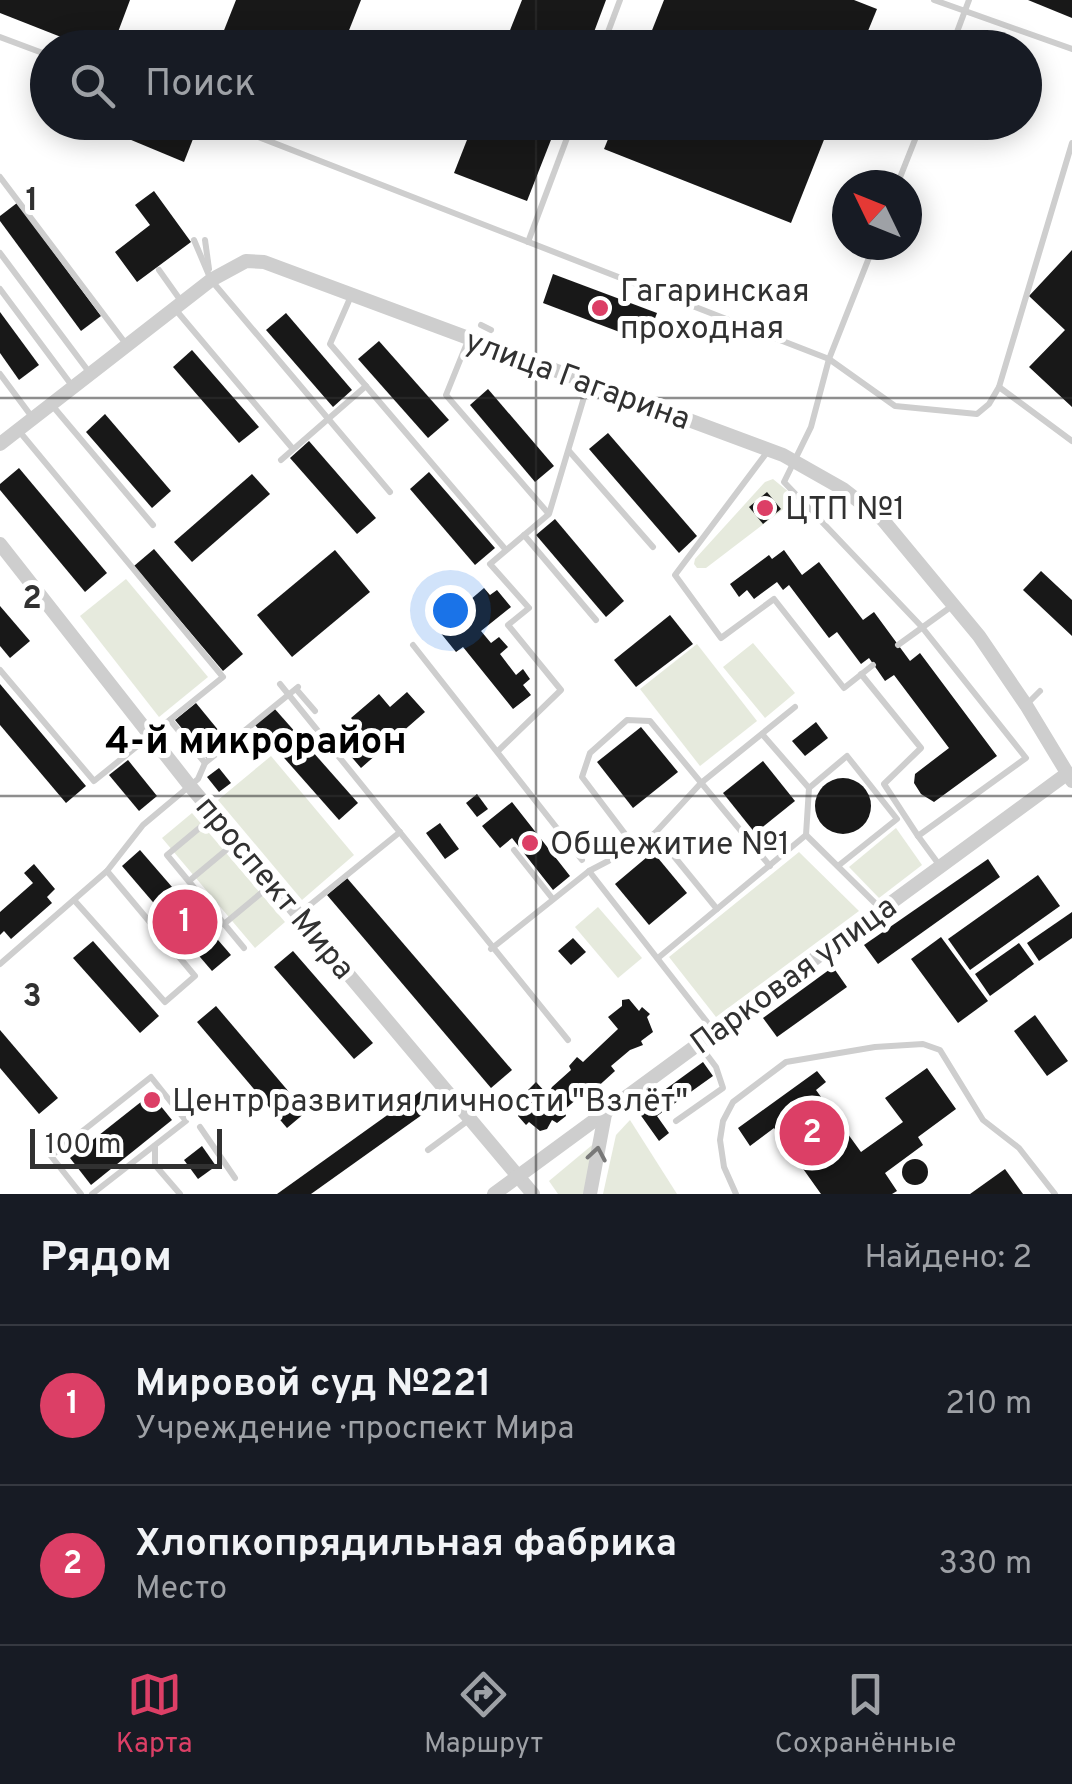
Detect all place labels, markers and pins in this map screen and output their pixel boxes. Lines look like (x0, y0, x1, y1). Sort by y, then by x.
place label: Гагаринская проходная (620, 273, 810, 350)
marker: Гагаринская проходная (589, 297, 611, 319)
place label: ЦТП №1 (785, 491, 905, 531)
marker: ЦТП №1 (754, 497, 776, 519)
place label: Общежитие №1 (550, 826, 790, 866)
marker: Общежитие №1 (519, 832, 541, 854)
pin: 1 (152, 884, 218, 960)
place label: Центр развития личности "Взлёт" (172, 1083, 688, 1123)
marker: Центр развития личности "Взлёт" (141, 1089, 163, 1111)
pin: 2 (780, 1096, 844, 1170)

